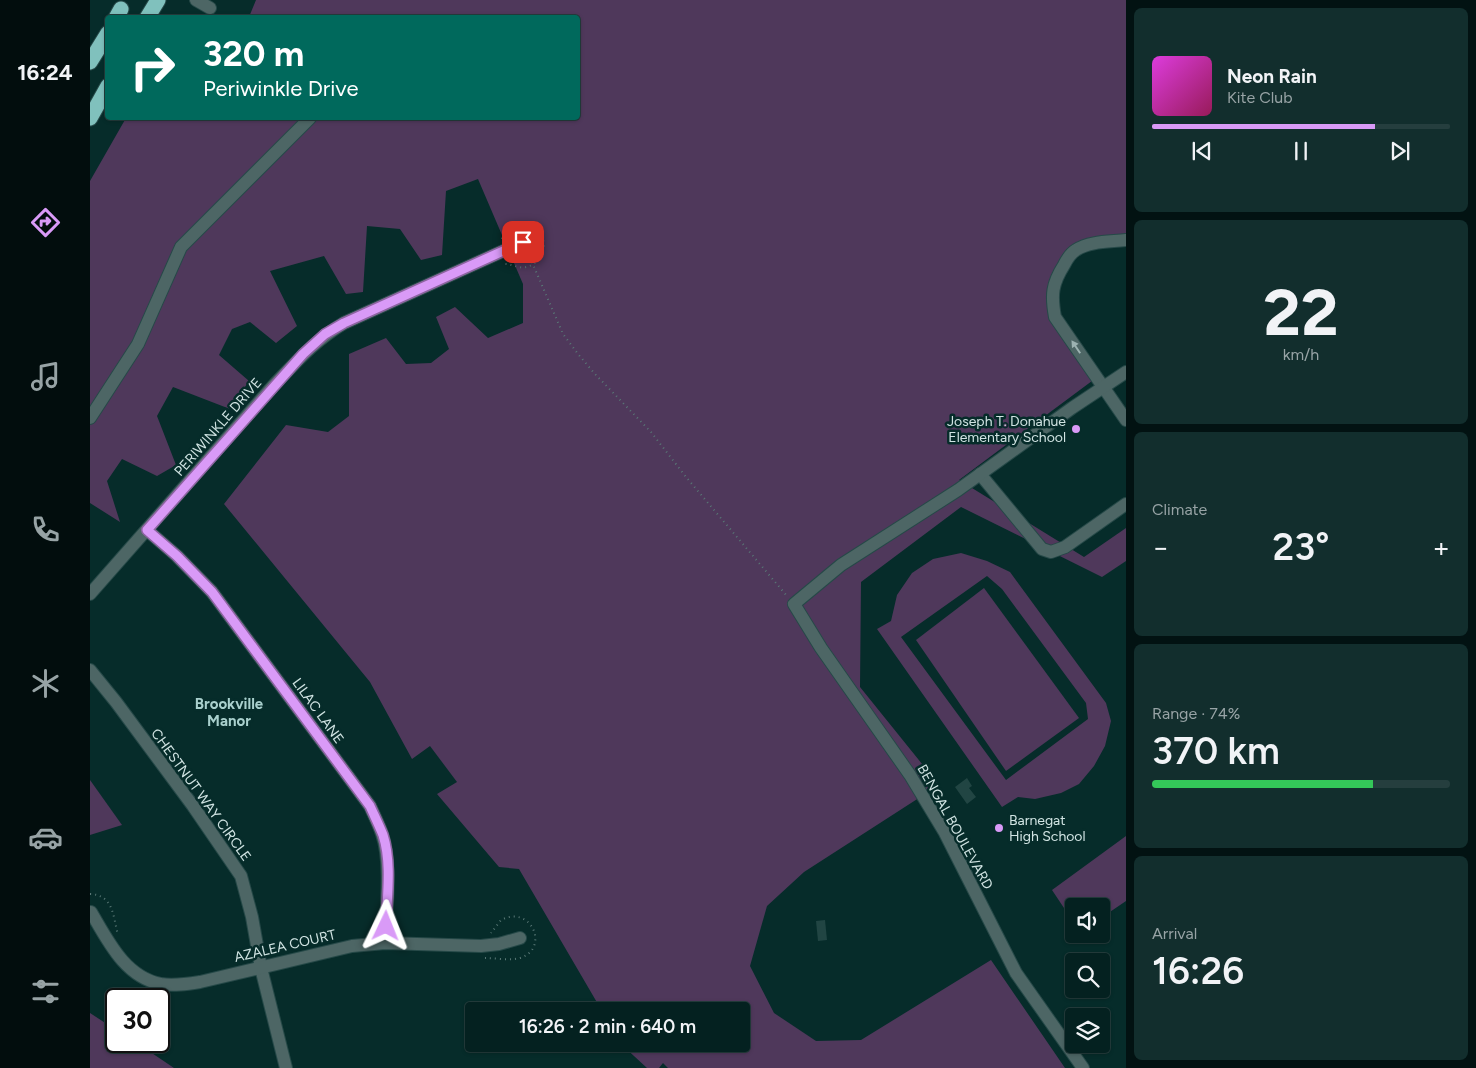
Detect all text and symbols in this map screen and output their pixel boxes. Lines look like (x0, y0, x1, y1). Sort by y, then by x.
text: 320 m (203, 33, 304, 75)
icon: right (120, 35, 185, 100)
text: 16:24 (17, 59, 73, 86)
text: Neon Rain (1227, 65, 1317, 88)
text: Periwinkle Drive (203, 75, 359, 102)
text: Kite Club (1227, 88, 1293, 107)
icon: previous (1188, 137, 1216, 165)
icon: pause (1287, 137, 1315, 165)
icon: next (1386, 137, 1414, 165)
icon: directions (28, 205, 63, 240)
pin (502, 221, 544, 263)
icon: arrive (509, 228, 537, 256)
text: 22 (1263, 273, 1339, 351)
one-way arrow (1071, 340, 1080, 354)
text: km/h (1283, 345, 1319, 364)
icon: music (28, 359, 63, 394)
street label: PERIWINKLE DRIVE (171, 374, 265, 480)
place label: Joseph T. Donahue Elementary School (947, 413, 1066, 446)
marker: Joseph T. Donahue Elementary School (1070, 423, 1082, 435)
text: Climate (1152, 500, 1207, 519)
icon: phone (28, 512, 63, 547)
text: 23° (1273, 524, 1329, 570)
text: − (1152, 530, 1169, 564)
text: + (1433, 530, 1450, 564)
icon: climate (28, 666, 63, 701)
street label: LILAC LANE (289, 675, 347, 747)
district label: Brookville Manor (195, 695, 264, 730)
text: Range · 74% (1152, 704, 1240, 723)
street label: CHESTNUT WAY CIRCLE (147, 725, 255, 865)
text: 370 km (1152, 728, 1280, 774)
street label: BENGAL BOULEVARD (914, 762, 996, 892)
place label: Barnegat High School (1009, 812, 1086, 845)
icon: car (28, 820, 63, 855)
marker: Barnegat High School (993, 822, 1005, 834)
map controls (1065, 898, 1110, 1053)
button: sound (1065, 898, 1110, 943)
position arrow (359, 899, 411, 951)
text: Arrival (1152, 924, 1197, 943)
street label: AZALEA COURT (233, 926, 338, 966)
text: 16:26 (1152, 948, 1244, 994)
button: search (1065, 953, 1110, 998)
icon: filters (28, 974, 63, 1009)
speed limit sign: 30 (105, 988, 170, 1053)
button: layers (1065, 1008, 1110, 1053)
text: 16:26 · 2 min · 640 m (519, 1015, 696, 1038)

